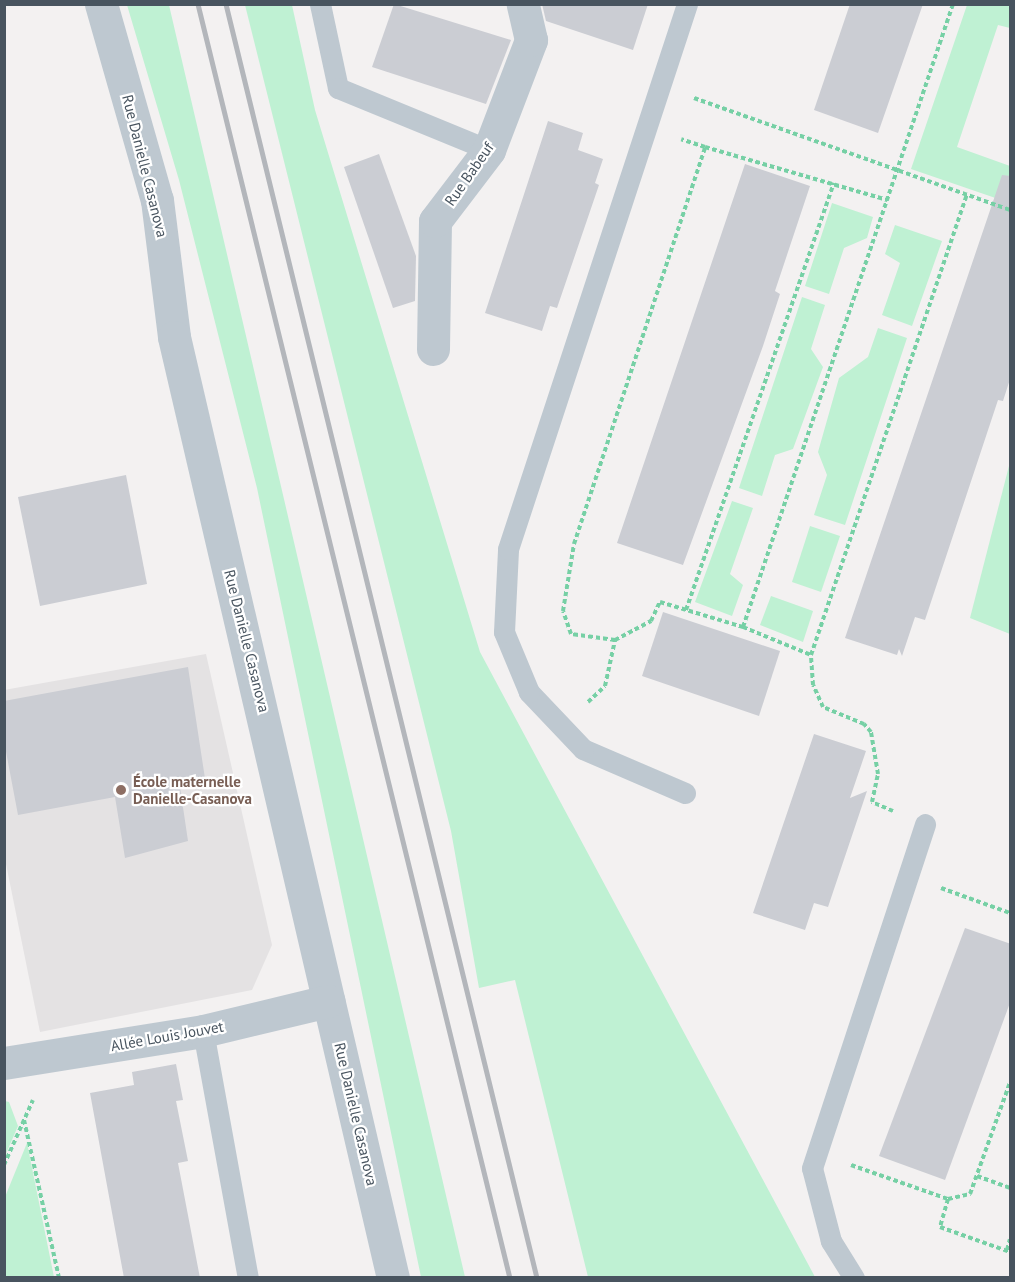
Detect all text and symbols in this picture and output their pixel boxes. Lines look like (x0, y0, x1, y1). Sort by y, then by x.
street label: Rue Danielle Casanova (119, 93, 171, 239)
street label: Rue Babeuf (441, 139, 497, 209)
street label: Rue Danielle Casanova (221, 568, 273, 714)
place label: École maternelle Danielle-Casanova (133, 772, 252, 807)
marker: École maternelle Danielle-Casanova (114, 783, 128, 797)
street label: Allée Louis Jouvet (109, 1017, 225, 1055)
street label: Rue Danielle Casanova (331, 1041, 381, 1187)

